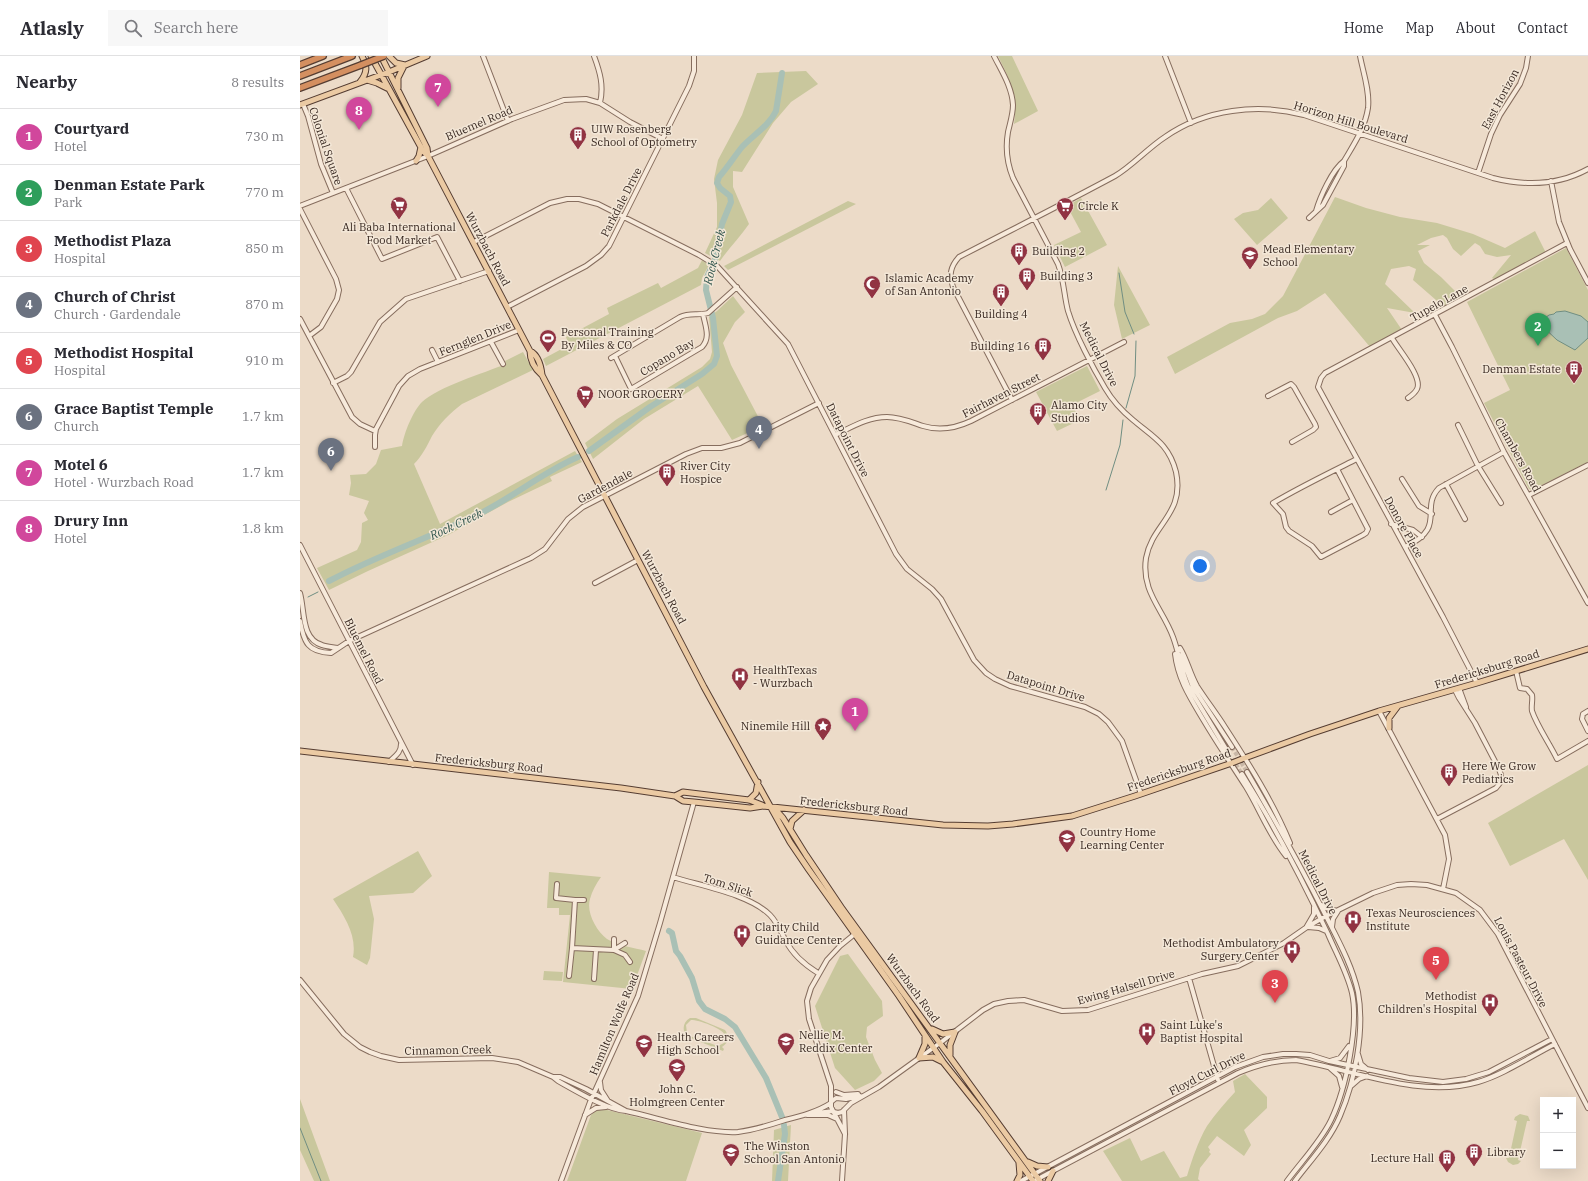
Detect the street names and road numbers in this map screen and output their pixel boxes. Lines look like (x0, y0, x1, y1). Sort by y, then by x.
street label: East Horizon (1478, 66, 1522, 132)
street label: Horizon Hill Boulevard (1292, 98, 1410, 146)
street label: Bluemel Road (443, 102, 515, 143)
street label: Colonial Square (306, 105, 346, 187)
street label: Parkdale Drive (597, 165, 645, 239)
street label: Wurzbach Road (463, 210, 514, 289)
street label: Tupelo Lane (1408, 281, 1470, 325)
street label: Fernglen Drive (437, 317, 513, 359)
street label: Medical Drive (1077, 319, 1121, 389)
street label: Copano Bay (637, 335, 697, 379)
street label: Fairhaven Street (960, 369, 1042, 421)
street label: Datapoint Drive (823, 401, 873, 479)
street label: Chambers Road (1492, 416, 1544, 495)
street label: Gardendale (575, 466, 635, 506)
street label: Donore Place (1381, 494, 1427, 560)
street label: Wurzbach Road (639, 548, 690, 627)
street label: Bluemel Road (341, 616, 387, 686)
street label: Fredericksburg Road (1433, 646, 1541, 692)
street label: Datapoint Drive (1005, 667, 1087, 705)
street label: Fredericksburg Road (1125, 746, 1233, 794)
street label: Fredericksburg Road (434, 750, 544, 776)
street label: Fredericksburg Road (799, 793, 909, 819)
street label: Medical Drive (1296, 847, 1340, 917)
street label: Tom Slick (701, 870, 755, 900)
street label: Louis Pasteur Drive (1491, 914, 1551, 1010)
street label: Wurzbach Road (883, 951, 943, 1025)
street label: Ewing Halsell Drive (1076, 966, 1176, 1008)
street label: Hamilton Wolfe Road (586, 971, 642, 1077)
street label: Cinnamon Creek (404, 1042, 492, 1058)
street label: Floyd Curl Drive (1166, 1048, 1248, 1098)

